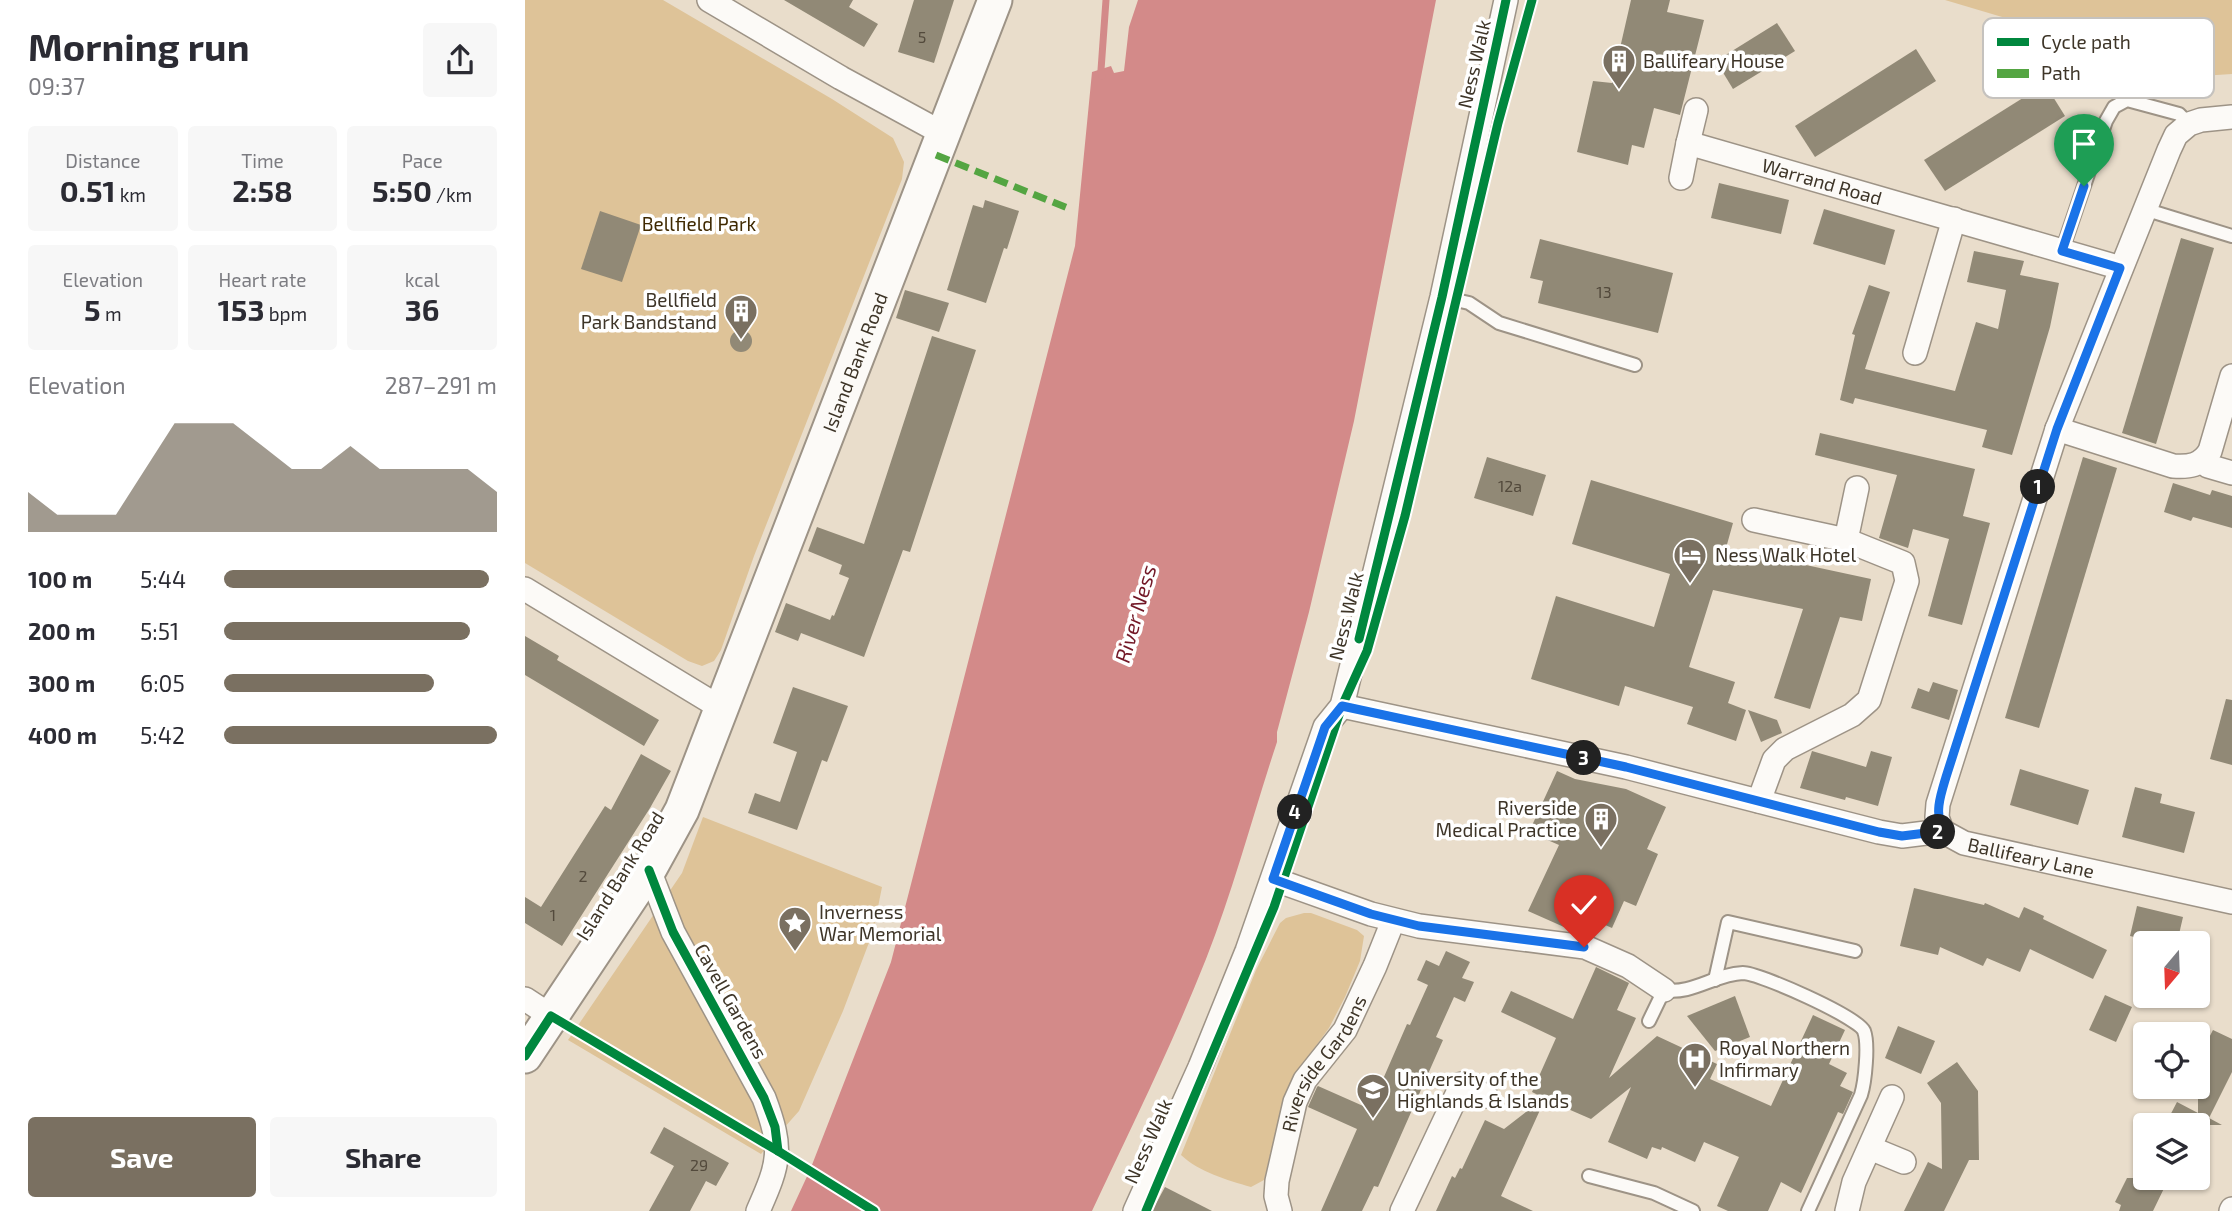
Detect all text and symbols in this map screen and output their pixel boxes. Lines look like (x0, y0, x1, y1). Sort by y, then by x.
street label: Ness Walk (1452, 17, 1495, 111)
legend (1983, 18, 2214, 98)
text: Morning run (28, 23, 249, 69)
button: share (423, 23, 497, 97)
house number: 5 (918, 27, 926, 46)
text: Cycle path (2041, 30, 2131, 53)
building icon: Ballifeary House (1600, 42, 1638, 91)
place label: Ballifeary House (1643, 49, 1785, 72)
text: Path (2041, 61, 2081, 84)
text: 09:37 (28, 72, 85, 100)
pin (2054, 114, 2114, 186)
icon: arrive (2065, 125, 2103, 163)
text: Distance (65, 149, 140, 172)
text: Time (241, 149, 284, 172)
text: Pace (402, 149, 443, 172)
street label: Warrand Road (1759, 153, 1885, 209)
text: 0.51 (60, 172, 115, 208)
text: 2:58 (232, 172, 293, 208)
text: 5:50 (372, 172, 432, 208)
text: km (115, 183, 146, 206)
text: /km (432, 183, 472, 206)
park label: Bellfield Park (642, 212, 757, 235)
text: Elevation (63, 268, 143, 291)
text: Heart rate (219, 268, 306, 291)
text: kcal (405, 268, 440, 291)
house number: 13 (1596, 282, 1612, 301)
place label: Bellfield Park Bandstand (581, 288, 717, 333)
street label: Island Bank Road (817, 289, 892, 435)
text: 5 (84, 291, 101, 327)
text: 153 (218, 291, 264, 327)
text: 36 (405, 291, 440, 327)
building icon: Bellfield Park Bandstand (722, 292, 760, 341)
text: m (101, 302, 122, 325)
text: bpm (264, 302, 307, 325)
text: Elevation (28, 371, 126, 399)
text: 287–291 m (385, 371, 497, 399)
pin: 1 (2021, 470, 2055, 504)
text: 1 (2033, 475, 2042, 498)
house number: 12a (1498, 476, 1522, 495)
hotel icon: Ness Walk Hotel (1671, 536, 1709, 585)
place label: Ness Walk Hotel (1715, 543, 1856, 566)
water label: River Ness (1109, 562, 1160, 665)
text: 100 m (28, 565, 92, 593)
text: 5:44 (140, 565, 186, 593)
street label: Ness Walk (1323, 569, 1368, 663)
text: 200 m (28, 617, 96, 645)
text: 5:51 (140, 617, 179, 645)
text: 300 m (28, 669, 95, 697)
text: 6:05 (140, 669, 185, 697)
text: 400 m (28, 721, 97, 749)
text: 5:42 (140, 721, 185, 749)
pin: 3 (1567, 740, 1601, 776)
text: 3 (1578, 746, 1589, 769)
pin: 4 (1277, 794, 1313, 830)
place label: Riverside Medical Practice (1436, 796, 1577, 841)
text: 4 (1288, 800, 1301, 823)
building icon: Riverside Medical Practice (1582, 800, 1620, 849)
street label: Island Bank Road (571, 807, 668, 944)
pin: 2 (1921, 814, 1955, 850)
text: 2 (1932, 820, 1943, 843)
street label: Ballifeary Lane (1966, 832, 2097, 882)
house number: 2 (579, 866, 588, 885)
pin (1554, 875, 1614, 947)
icon: check (1565, 886, 1603, 924)
place label: Inverness War Memorial (819, 900, 942, 945)
place icon: Inverness War Memorial (776, 904, 814, 953)
house number: 1 (550, 905, 556, 924)
north arrow (2133, 931, 2210, 1008)
map controls (2133, 931, 2210, 1190)
street label: Cavell Gardens (690, 939, 773, 1062)
street label: Riverside Gardens (1277, 991, 1371, 1134)
button: locate (2133, 1022, 2210, 1099)
place label: Royal Northern Infirmary (1719, 1036, 1850, 1081)
hospital icon: Royal Northern Infirmary (1676, 1040, 1714, 1089)
place label: University of the Highlands & Islands (1397, 1067, 1569, 1112)
school or university icon: University of the Highlands & Islands (1354, 1071, 1392, 1120)
street label: Ness Walk (1119, 1095, 1177, 1187)
button: layers (2133, 1113, 2210, 1190)
button: Save (28, 1117, 256, 1197)
button: Share (270, 1117, 497, 1197)
house number: 29 (690, 1155, 708, 1174)

